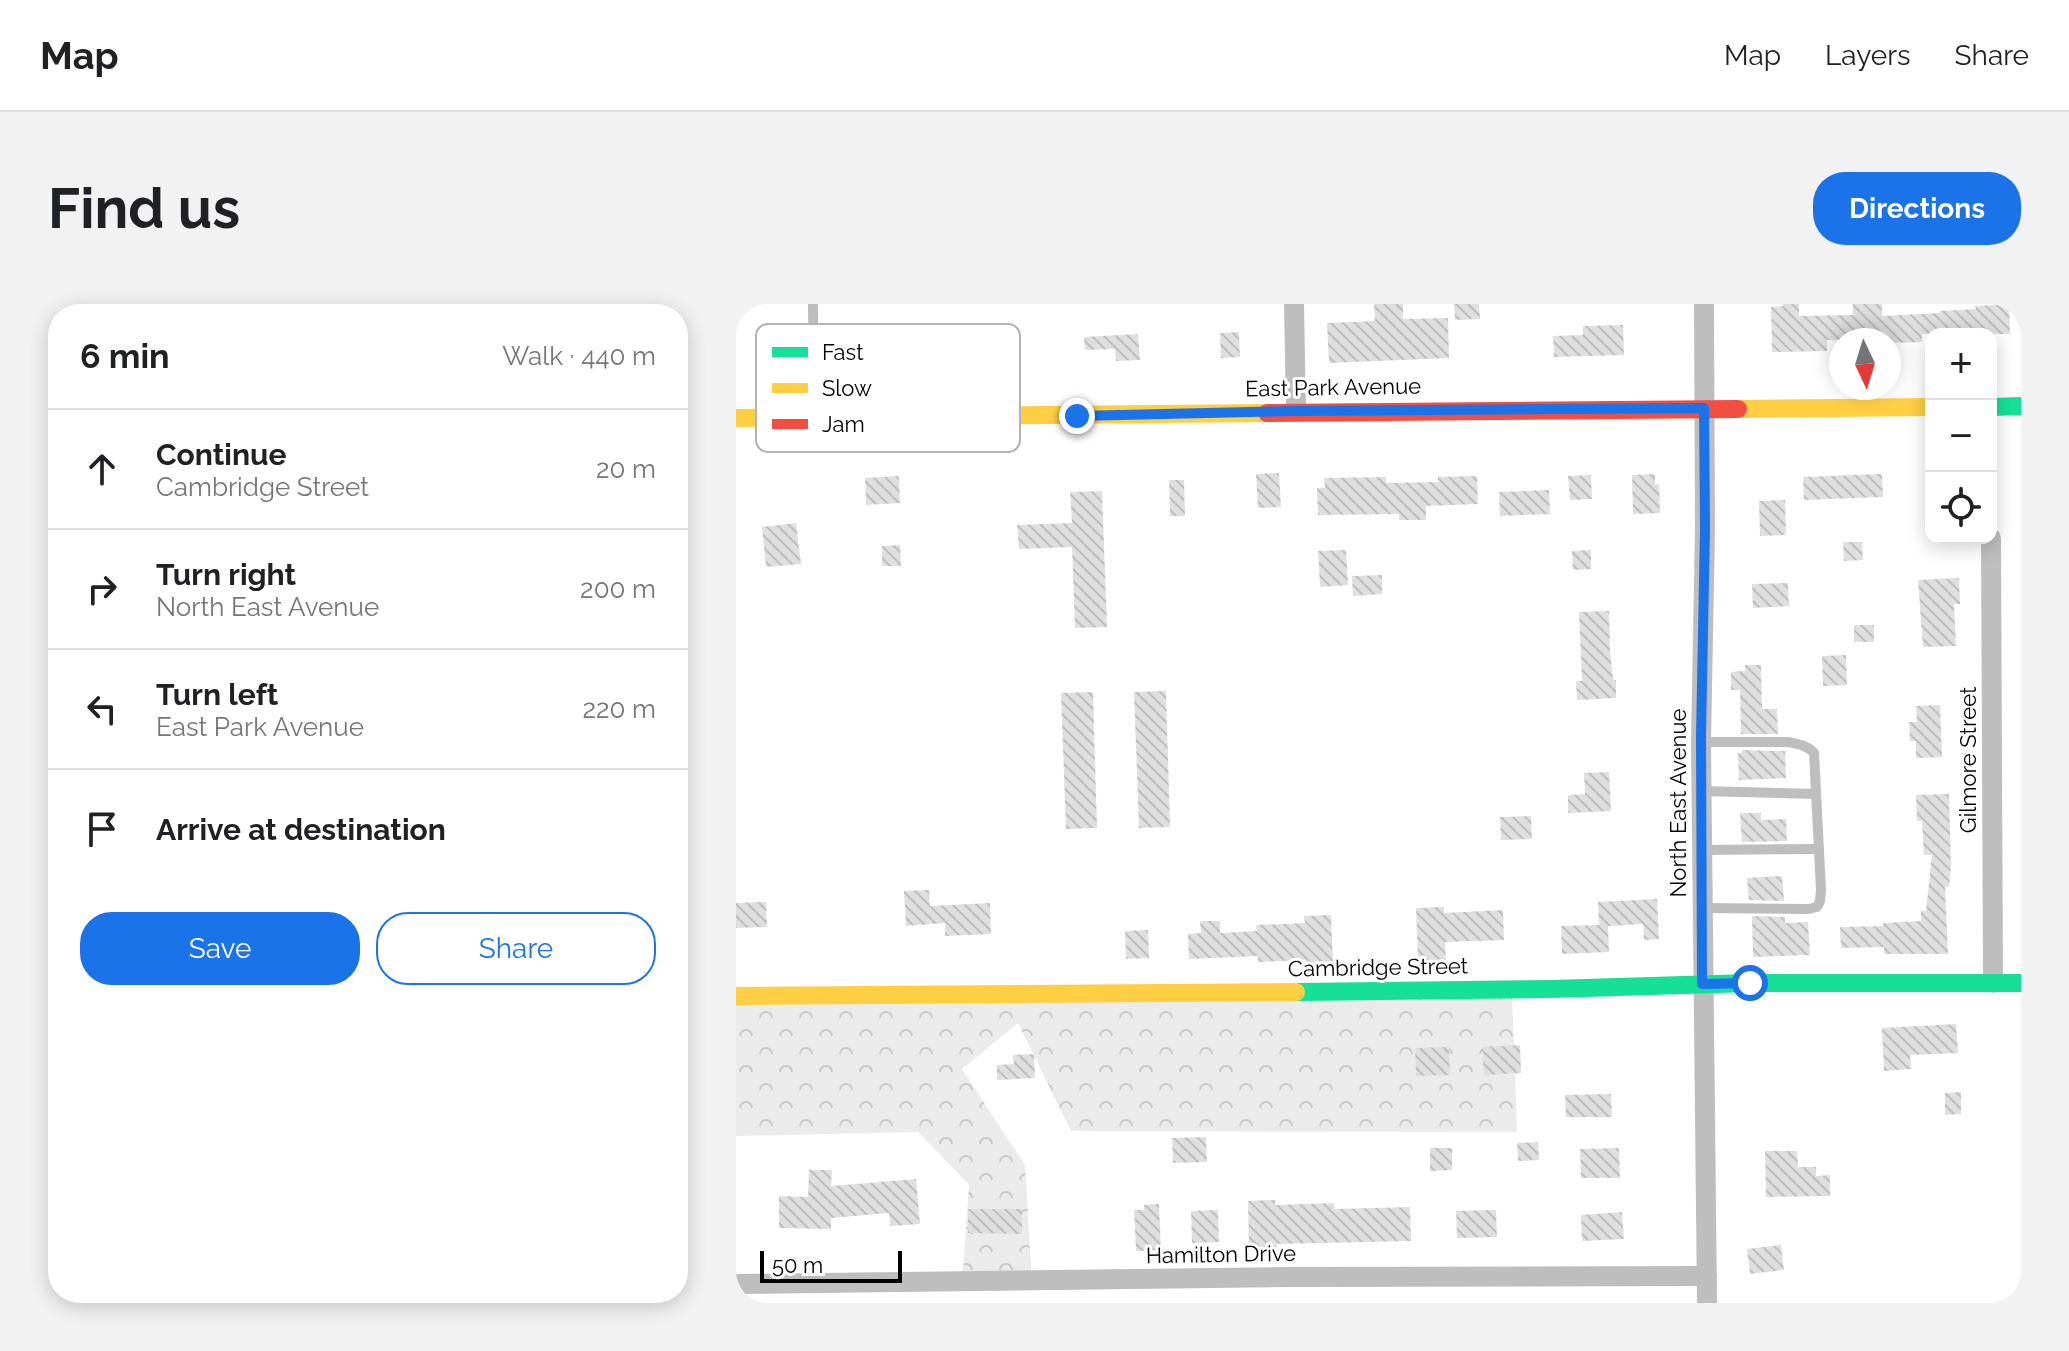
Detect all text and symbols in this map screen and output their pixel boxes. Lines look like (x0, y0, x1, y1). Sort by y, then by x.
text: Map (40, 33, 119, 78)
text: Map (1724, 39, 1781, 72)
text: Layers (1825, 39, 1911, 72)
text: Share (1955, 39, 2029, 72)
button: Directions (1813, 172, 2021, 245)
text: Find us (48, 175, 240, 241)
legend (756, 324, 1020, 452)
north arrow (1829, 328, 1901, 400)
map controls (1925, 328, 1997, 544)
button: + (1925, 328, 1997, 400)
text: 6 min (80, 336, 170, 376)
text: Fast (822, 339, 864, 365)
text: Walk · 440 m (502, 341, 656, 371)
street label: East Park Avenue (1245, 372, 1421, 402)
text: Slow (822, 375, 872, 401)
route end (1059, 398, 1095, 434)
button: − (1925, 400, 1997, 472)
text: Jam (822, 411, 865, 437)
text: Continue (156, 437, 287, 472)
icon: ahead (80, 447, 124, 491)
text: 20 m (596, 454, 656, 484)
text: Cambridge Street (156, 472, 369, 502)
button: locate (1925, 472, 1997, 544)
text: Turn right (156, 557, 296, 592)
icon: right (80, 567, 124, 611)
text: 200 m (580, 574, 656, 604)
text: North East Avenue (156, 592, 379, 622)
text: Turn left (156, 677, 278, 712)
street label: Gilmore Street (1955, 686, 1981, 833)
icon: left (80, 687, 124, 731)
text: 220 m (582, 694, 656, 724)
street label: North East Avenue (1665, 708, 1691, 897)
text: East Park Avenue (156, 712, 364, 742)
icon: arrive (80, 807, 124, 851)
text: Arrive at destination (156, 812, 446, 847)
button: Save (80, 912, 360, 985)
button: Share (376, 912, 656, 985)
street label: Cambridge Street (1288, 952, 1469, 982)
route start (1732, 965, 1768, 1001)
street label: Hamilton Drive (1146, 1240, 1296, 1268)
scale bar (760, 1247, 902, 1283)
text: 50 m (772, 1252, 823, 1278)

